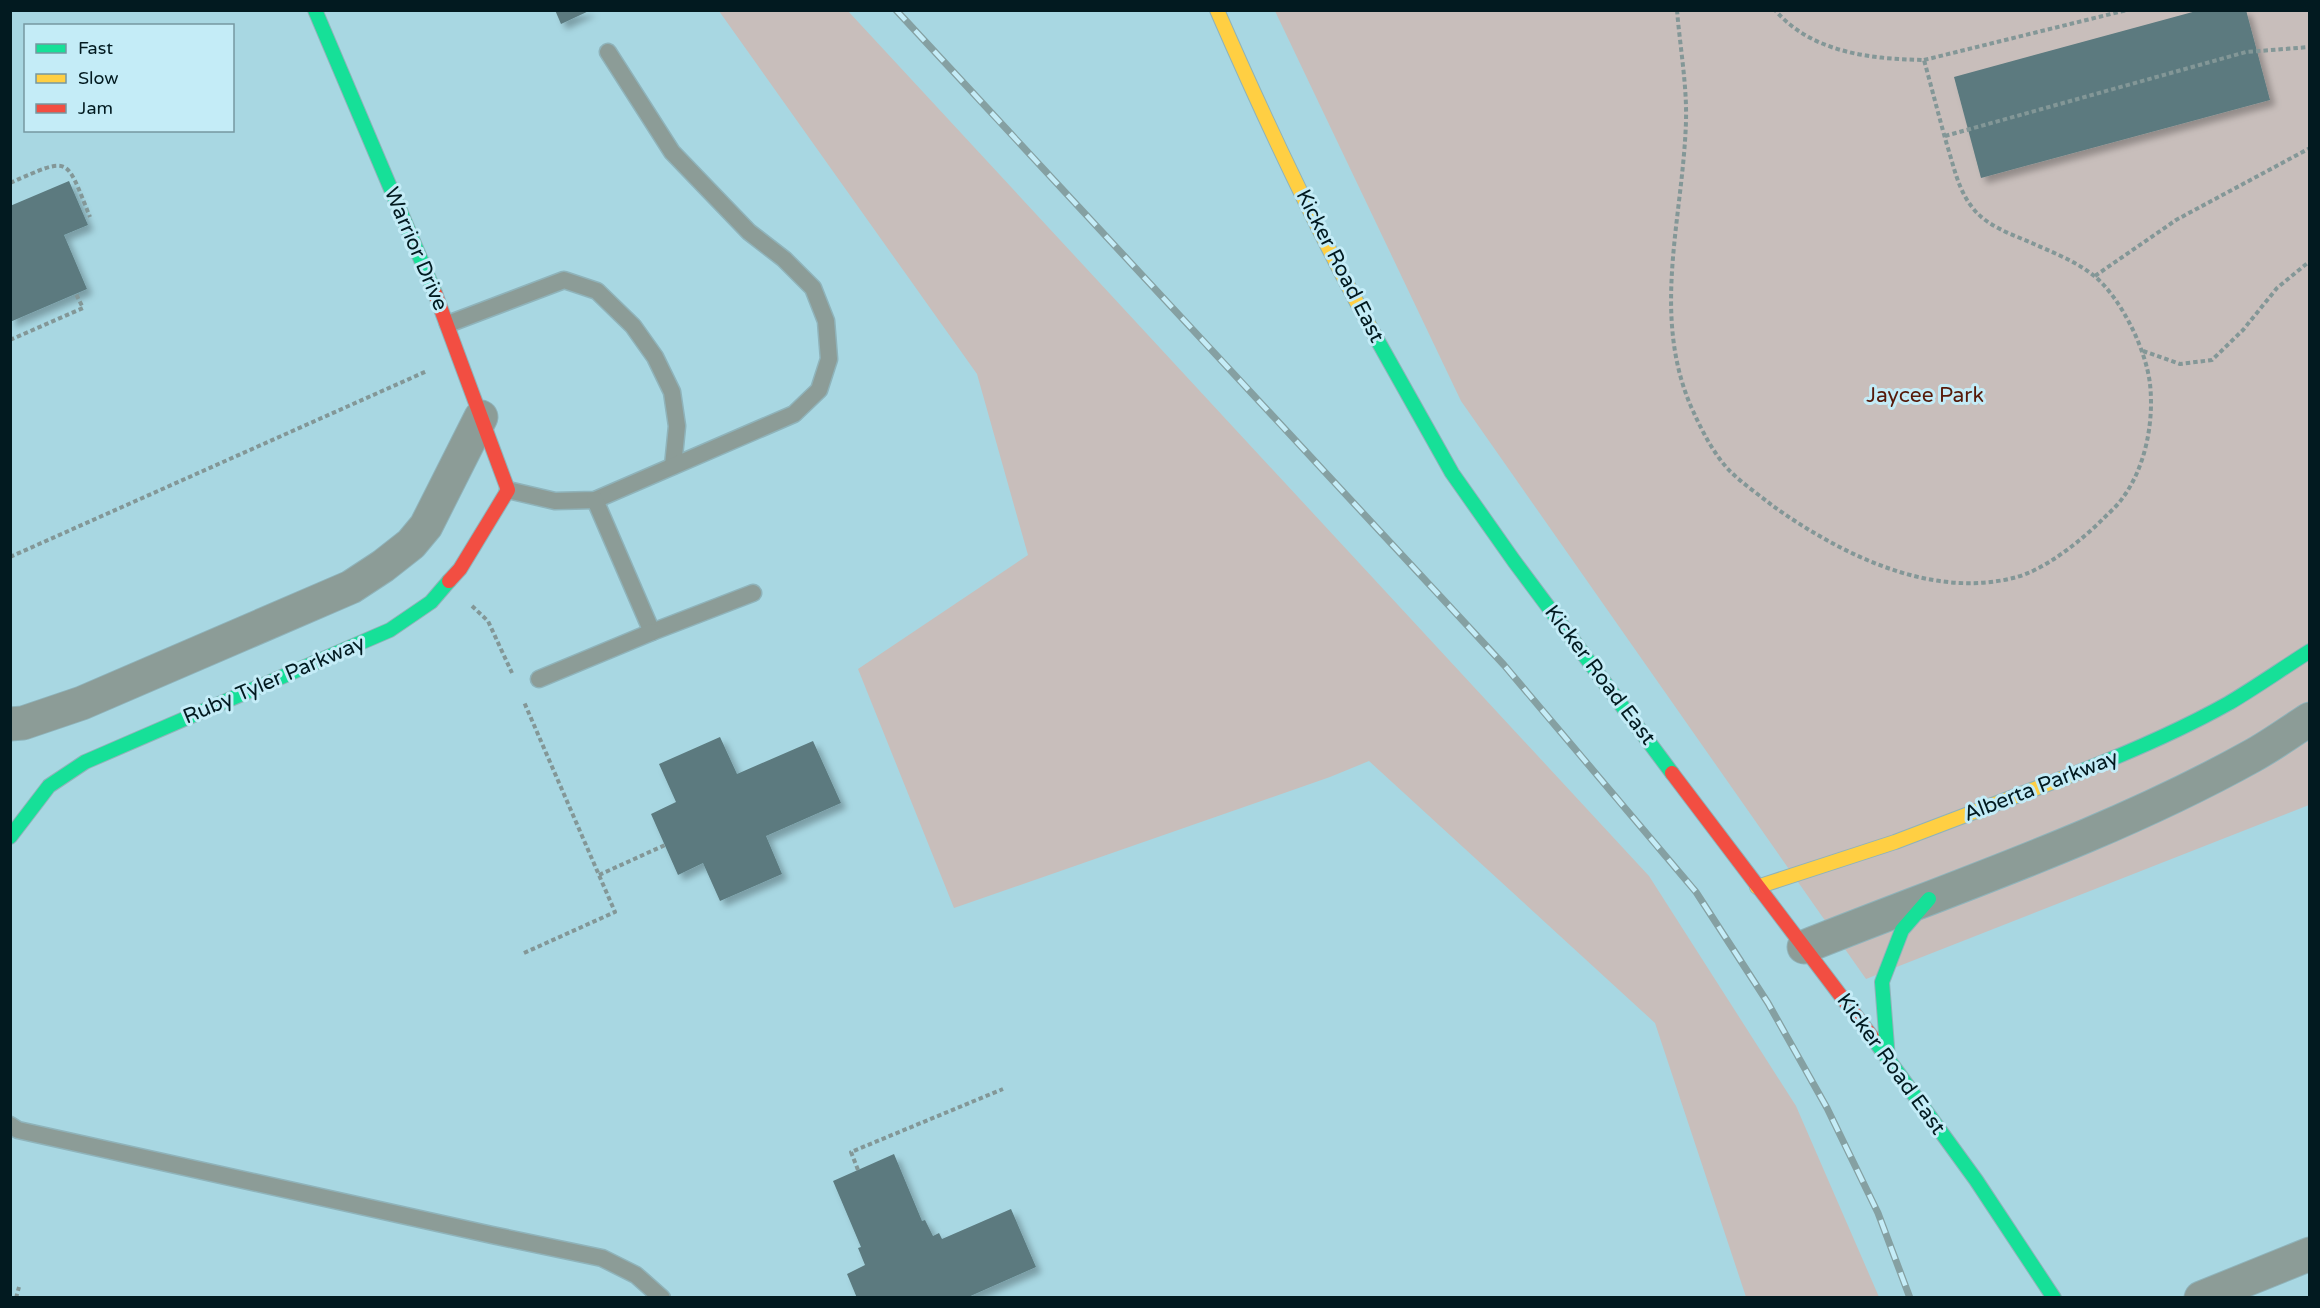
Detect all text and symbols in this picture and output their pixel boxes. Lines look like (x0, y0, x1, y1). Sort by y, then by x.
legend (24, 24, 234, 132)
text: Fast (78, 37, 113, 59)
text: Slow (78, 67, 119, 89)
text: Jam (78, 97, 113, 119)
street label: Warrior Drive (379, 184, 453, 315)
street label: Kicker Road East (1291, 185, 1389, 347)
park label: Jaycee Park (1866, 383, 1984, 408)
street label: Kicker Road East (1539, 600, 1661, 750)
street label: Ruby Tyler Parkway (179, 630, 369, 730)
street label: Alberta Parkway (1960, 745, 2122, 827)
street label: Kicker Road East (1831, 989, 1951, 1139)

